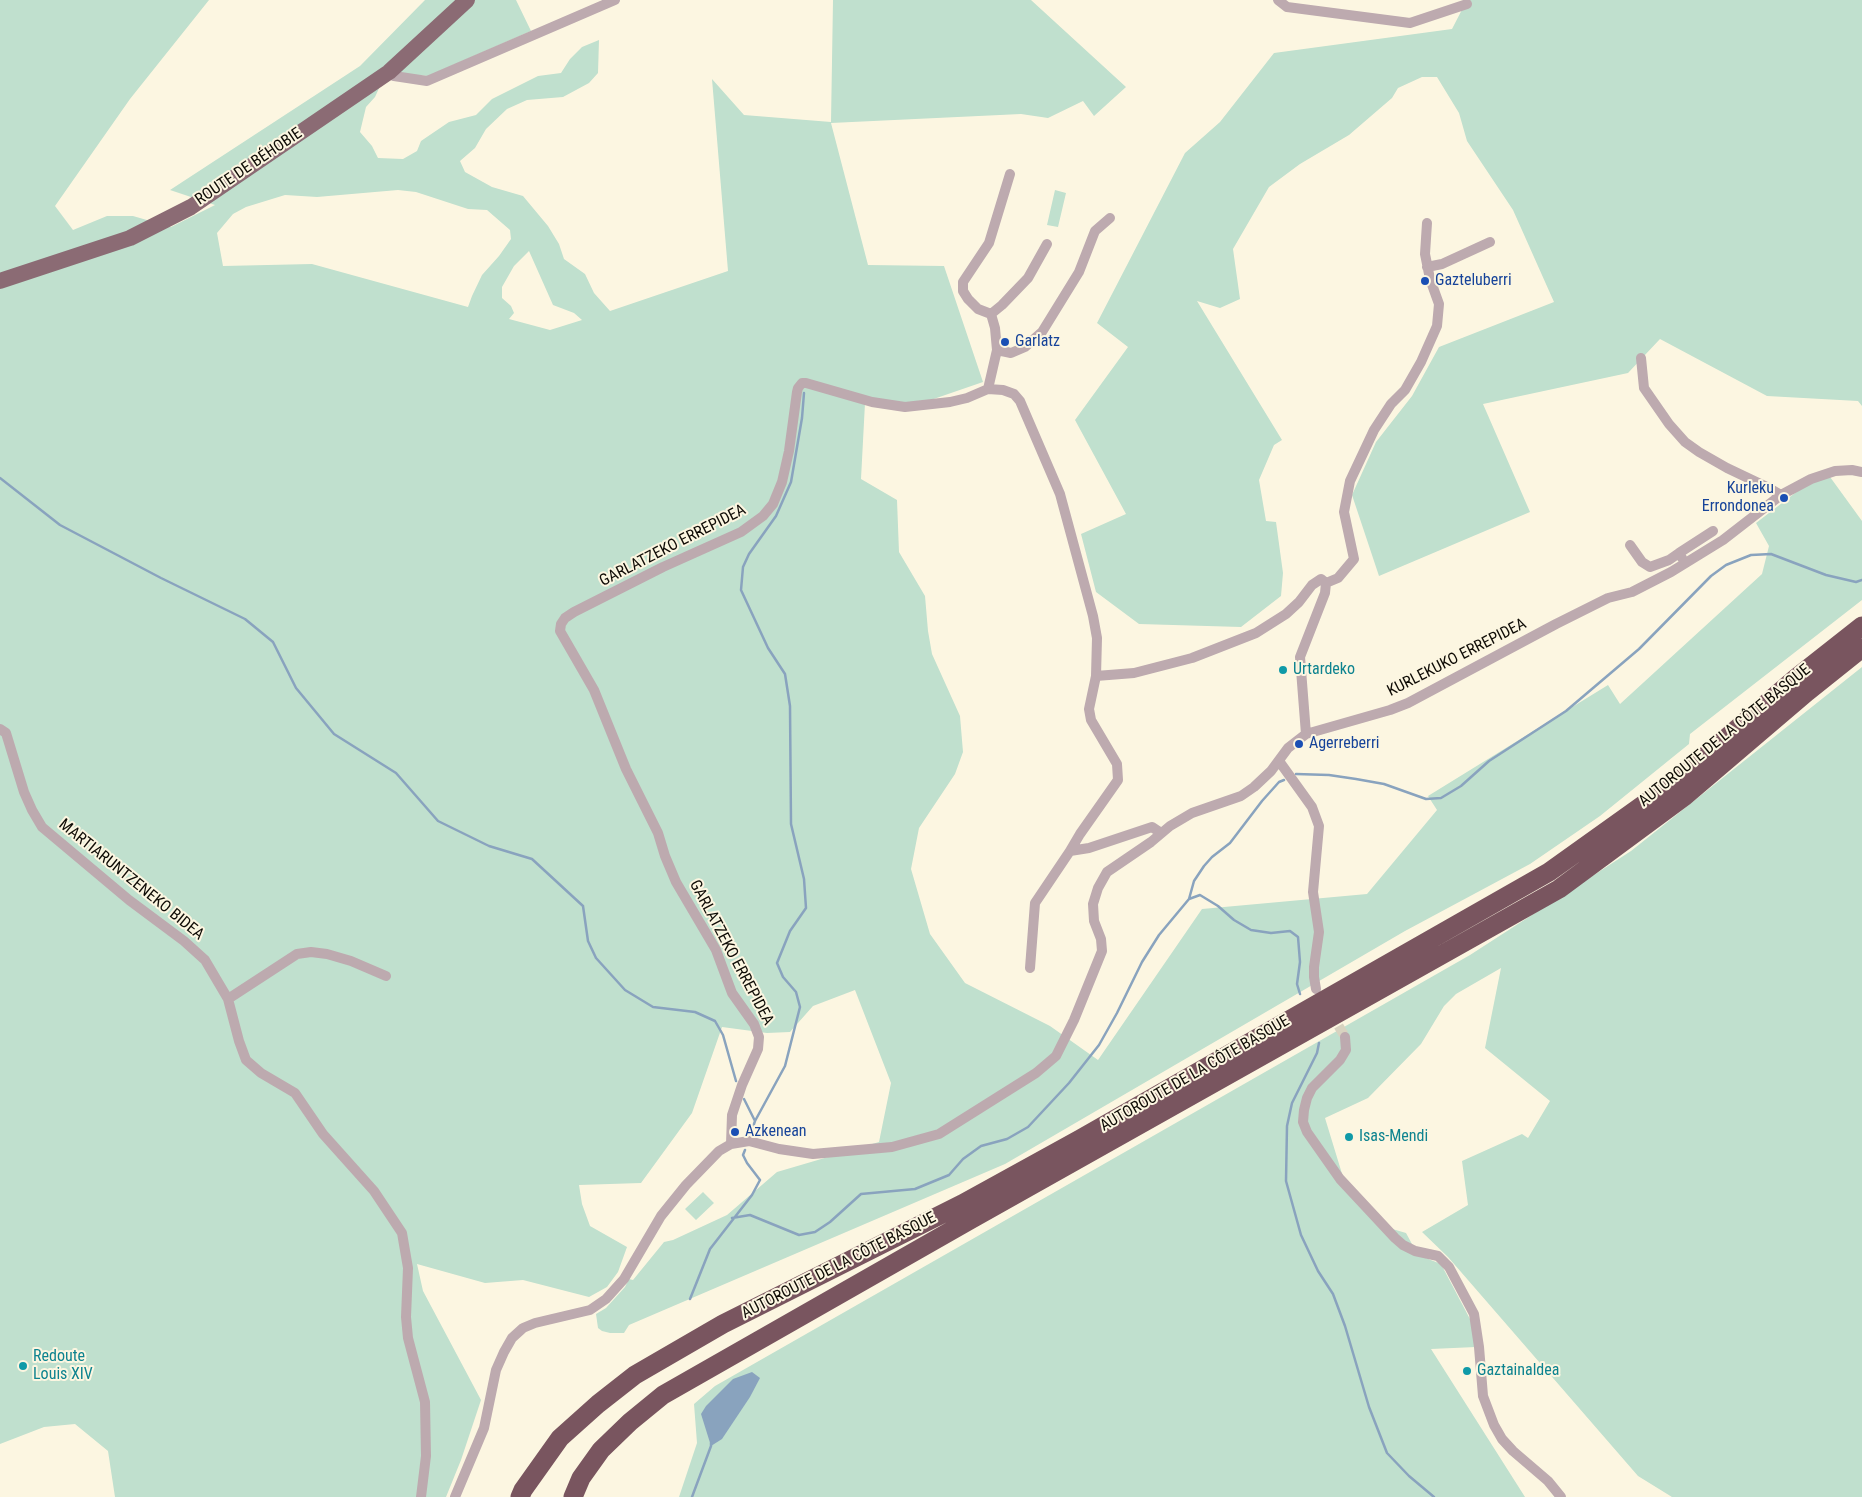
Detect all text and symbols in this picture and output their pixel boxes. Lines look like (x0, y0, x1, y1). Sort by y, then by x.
street label: ROUTE DE BÉHOBIE (192, 124, 306, 210)
place label: Gazteluberri (1435, 271, 1512, 291)
marker: Gazteluberri (1419, 275, 1431, 287)
place label: Garlatz (1015, 332, 1060, 352)
marker: Garlatz (999, 336, 1011, 348)
place label: Kurleku Errondonea (1702, 479, 1774, 517)
marker: Kurleku Errondonea (1778, 492, 1790, 504)
street label: GARLATZEKO ERREPIDEA (597, 501, 749, 591)
street label: KURLEKUKO ERREPIDEA (1384, 615, 1530, 701)
place label: Urtardeko (1293, 660, 1355, 680)
street label: AUTOROUTE DE LA CÔTE BASQUE (1635, 661, 1815, 811)
marker: Urtardeko (1277, 664, 1289, 676)
place label: Agerreberri (1309, 734, 1380, 754)
marker: Agerreberri (1293, 738, 1305, 750)
street label: MARTIARUNTZENEKO BIDEA (54, 815, 208, 945)
street label: GARLATZEKO ERREPIDEA (685, 877, 777, 1029)
street label: AUTOROUTE DE LA CÔTE BASQUE (1097, 1012, 1293, 1136)
place label: Azkenean (745, 1122, 807, 1142)
marker: Azkenean (729, 1126, 741, 1138)
place label: Isas-Mendi (1359, 1127, 1428, 1147)
marker: Isas-Mendi (1343, 1131, 1355, 1143)
street label: AUTOROUTE DE LA CÔTE BASQUE (739, 1209, 939, 1323)
place label: Redoute Louis XIV (33, 1347, 93, 1385)
marker: Redoute Louis XIV (17, 1360, 29, 1372)
place label: Gaztainaldea (1477, 1361, 1559, 1381)
marker: Gaztainaldea (1461, 1365, 1473, 1377)

